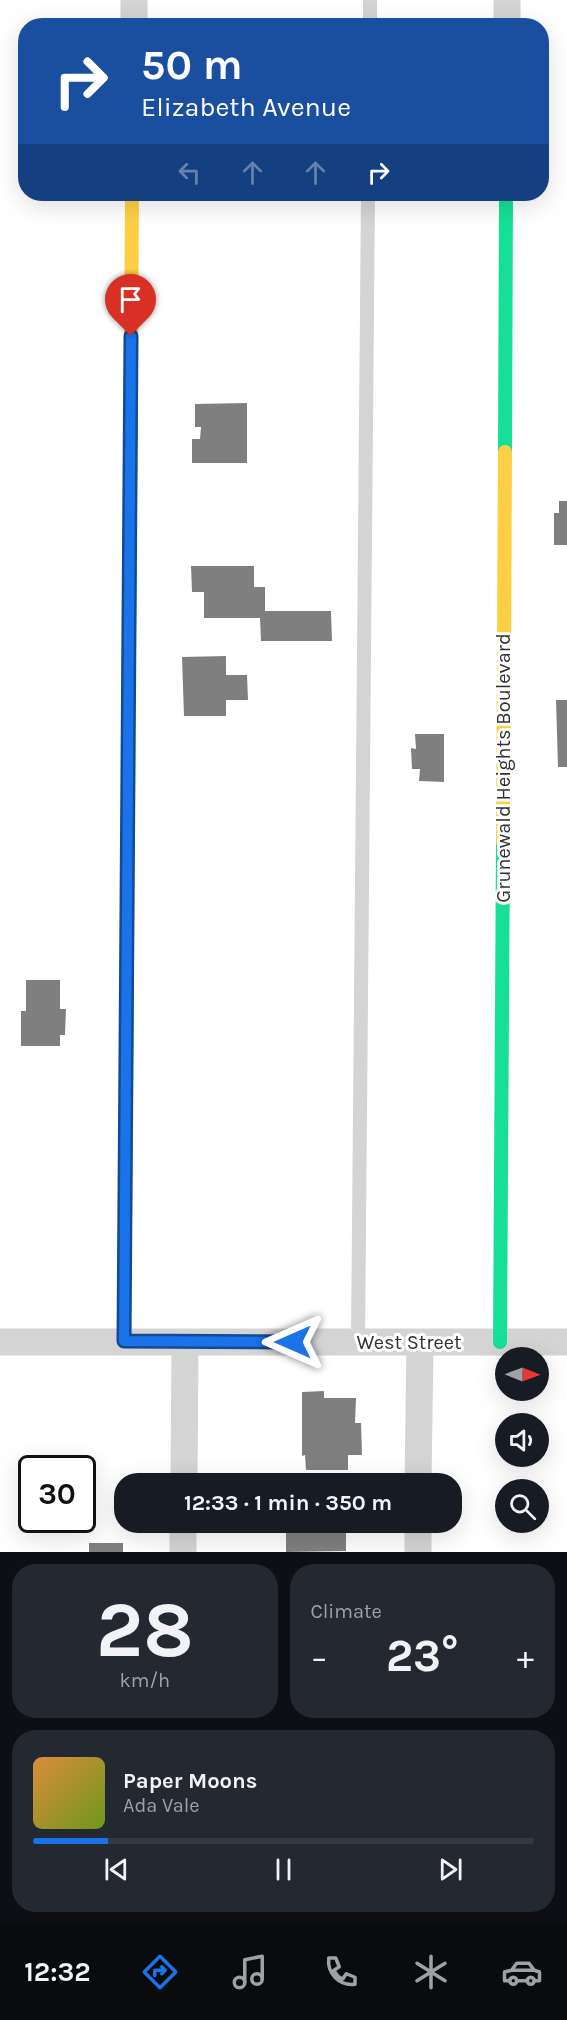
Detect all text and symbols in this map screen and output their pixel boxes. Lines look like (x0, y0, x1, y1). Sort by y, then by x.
text: 50 m (141, 40, 243, 90)
icon: right (42, 42, 120, 120)
text: Elizabeth Avenue (141, 91, 351, 123)
icon: left (173, 156, 206, 189)
icon: ahead (236, 156, 269, 189)
icon: ahead (299, 156, 332, 189)
icon: right (362, 156, 395, 189)
pin (105, 274, 156, 336)
icon: arrive (114, 283, 147, 316)
street label: Grunewald Heights Boulevard (492, 633, 515, 903)
position arrow (261, 1310, 325, 1374)
street label: West Street (356, 1331, 462, 1354)
north arrow (495, 1347, 549, 1401)
map controls (495, 1347, 549, 1533)
button: sound (495, 1413, 549, 1467)
speed limit sign: 30 (18, 1455, 96, 1533)
button: search (495, 1479, 549, 1533)
text: 12:33 · 1 min · 350 m (184, 1490, 392, 1516)
text: 28 (96, 1584, 194, 1676)
text: Climate (311, 1600, 382, 1623)
text: 23° (386, 1630, 459, 1682)
text: − (311, 1638, 328, 1676)
text: + (517, 1638, 534, 1676)
text: km/h (119, 1669, 170, 1692)
text: Paper Moons (123, 1768, 257, 1794)
text: Ada Vale (123, 1794, 200, 1817)
icon: previous (100, 1853, 133, 1886)
icon: pause (267, 1853, 300, 1886)
icon: next (434, 1853, 467, 1886)
icon: directions (139, 1951, 181, 1993)
icon: music (229, 1951, 271, 1993)
icon: phone (320, 1951, 362, 1993)
icon: climate (410, 1951, 452, 1993)
icon: car (501, 1951, 543, 1993)
text: 12:32 (24, 1956, 91, 1988)

